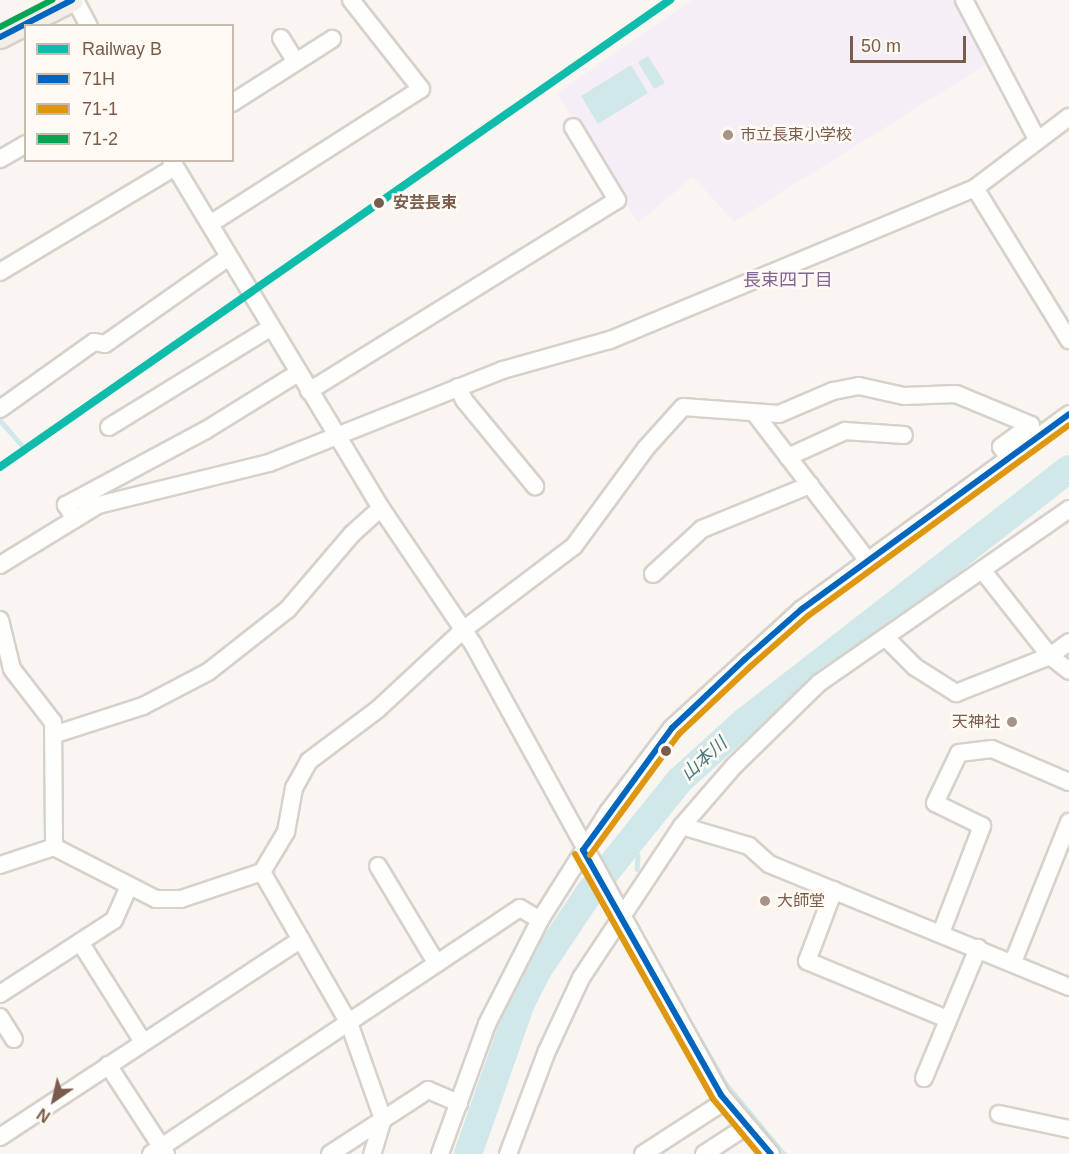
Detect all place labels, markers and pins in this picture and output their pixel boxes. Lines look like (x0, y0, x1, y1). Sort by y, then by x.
place label: 市立長束小学校 (740, 125, 852, 145)
marker: 市立長束小学校 (721, 128, 735, 142)
place label: 安芸長束 (393, 193, 457, 213)
marker: 安芸長束 (370, 194, 388, 212)
place label: 天神社 (952, 712, 1000, 732)
marker: 天神社 (1005, 715, 1019, 729)
unlabelled marker (660, 745, 672, 757)
place label: 大師堂 (777, 891, 825, 911)
marker: 大師堂 (758, 894, 772, 908)

